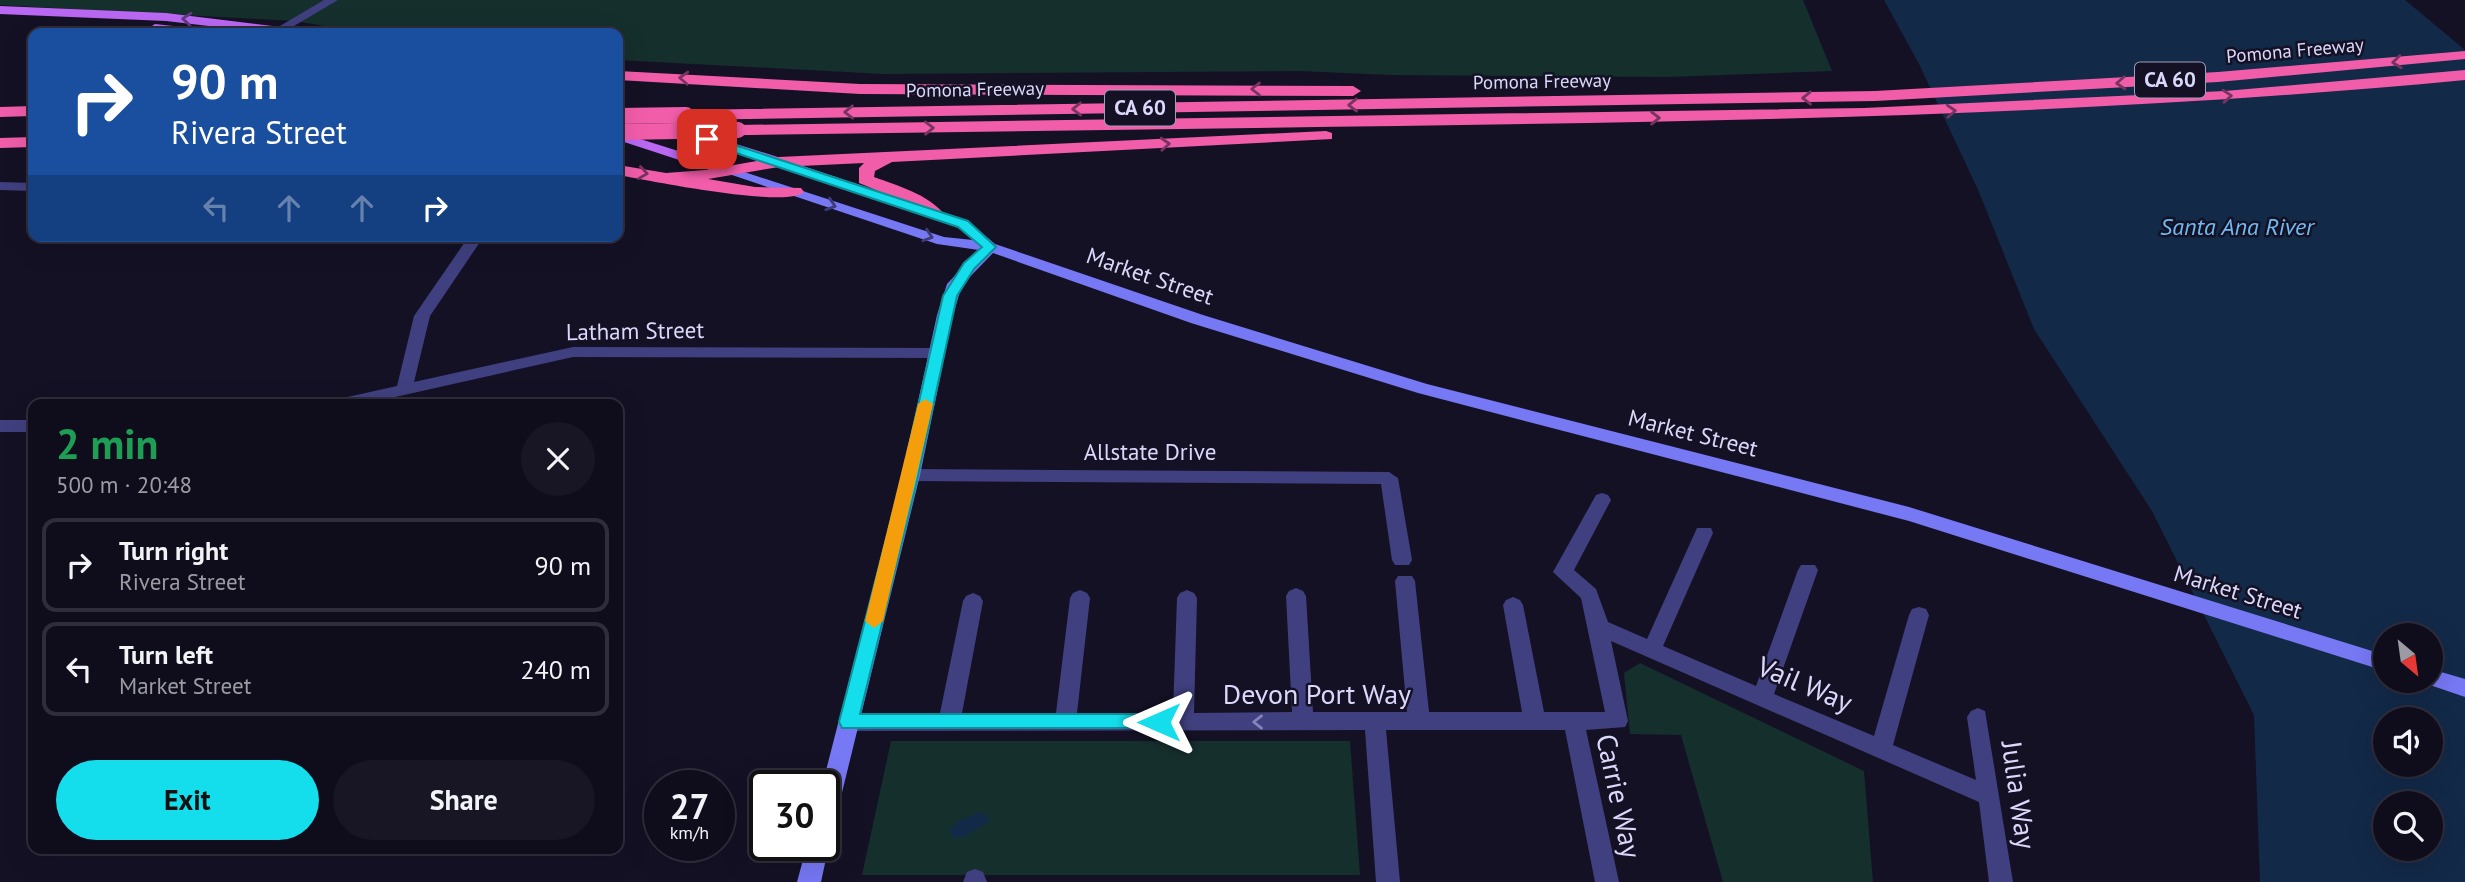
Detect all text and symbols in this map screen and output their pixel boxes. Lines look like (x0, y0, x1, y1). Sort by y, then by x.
one-way arrow (181, 12, 192, 27)
street label: Pomona Freeway (2225, 32, 2365, 68)
text: 90 m (171, 49, 278, 113)
one-way arrow (2391, 54, 2403, 69)
icon: right (56, 56, 147, 147)
road number: CA 60 (2135, 62, 2205, 98)
street label: Pomona Freeway (1473, 68, 1611, 94)
one-way arrow (679, 71, 690, 86)
one-way arrow (2116, 75, 2127, 90)
street label: Pomona Freeway (906, 76, 1044, 102)
one-way arrow (1250, 82, 1261, 97)
one-way arrow (2222, 89, 2233, 104)
road number: CA 60 (1105, 90, 1175, 126)
one-way arrow (1801, 90, 1812, 105)
one-way arrow (1347, 97, 1358, 112)
one-way arrow (1071, 101, 1082, 116)
one-way arrow (843, 104, 854, 120)
one-way arrow (1946, 104, 1957, 119)
pin (677, 109, 737, 169)
one-way arrow (1650, 110, 1661, 125)
text: Rivera Street (171, 111, 347, 153)
icon: arrive (688, 120, 726, 158)
one-way arrow (924, 120, 935, 135)
one-way arrow (1160, 136, 1171, 151)
one-way arrow (638, 166, 649, 181)
icon: left (197, 189, 235, 227)
icon: ahead (270, 189, 308, 227)
icon: ahead (343, 189, 381, 227)
icon: right (416, 189, 454, 227)
one-way arrow (825, 196, 837, 211)
water label: Santa Ana River (2160, 211, 2316, 242)
one-way arrow (922, 228, 934, 243)
street label: Market Street (1083, 240, 1218, 311)
street label: Latham Street (566, 315, 705, 346)
street label: Market Street (1625, 402, 1761, 463)
text: 2 min (56, 416, 158, 471)
button: close (521, 422, 595, 496)
street label: Allstate Drive (1084, 437, 1216, 466)
text: 500 m · 20:48 (56, 470, 192, 499)
text: Turn right (119, 534, 228, 567)
icon: right (60, 546, 98, 584)
text: 90 m (535, 549, 591, 582)
street label: Market Street (2171, 558, 2306, 625)
text: Rivera Street (119, 567, 245, 596)
north arrow (2373, 623, 2443, 693)
map controls (2373, 623, 2443, 861)
text: Turn left (119, 638, 213, 671)
street label: Vail Way (1751, 647, 1858, 720)
icon: left (60, 650, 98, 688)
text: 240 m (520, 653, 591, 686)
text: Market Street (119, 671, 252, 700)
street label: Devon Port Way (1223, 675, 1411, 712)
position arrow (1122, 685, 1196, 759)
button: sound (2373, 707, 2443, 777)
one-way arrow (1252, 714, 1263, 730)
street label: Carrie Way (1588, 730, 1651, 861)
street label: Julia Way (1993, 738, 2045, 851)
button: Exit (56, 760, 319, 840)
button: Share (333, 760, 595, 840)
speed limit sign: 30 (749, 770, 840, 861)
text: 27 (670, 783, 709, 829)
button: search (2373, 791, 2443, 861)
text: km/h (670, 821, 709, 844)

